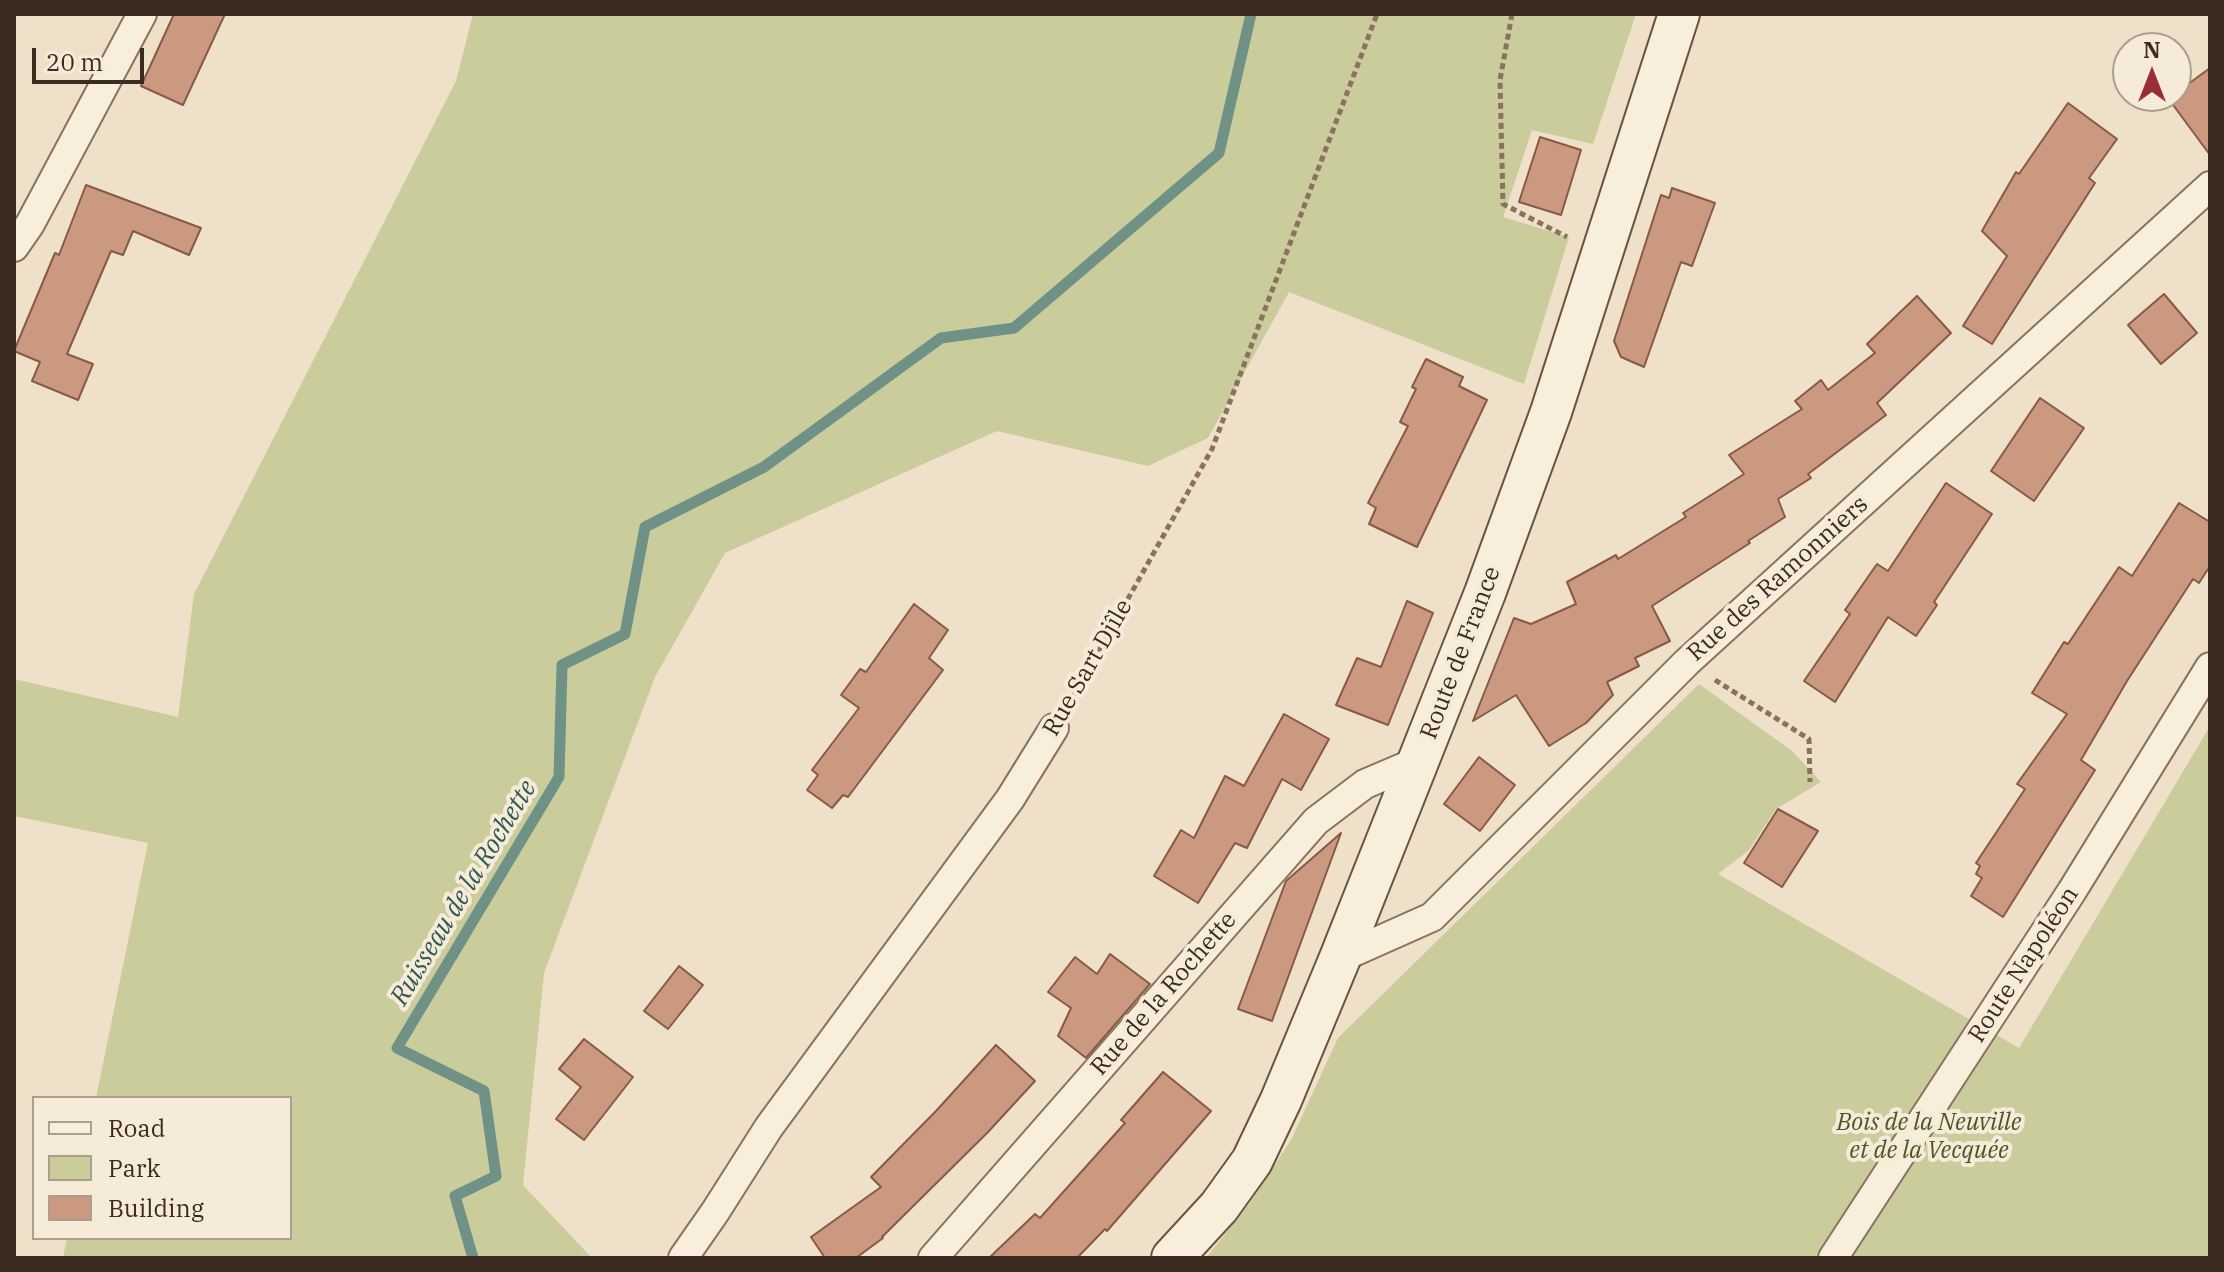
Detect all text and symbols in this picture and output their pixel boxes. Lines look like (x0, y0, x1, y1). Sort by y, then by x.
scale bar (36, 32, 148, 82)
north arrow (2112, 32, 2192, 112)
text: N (2143, 35, 2161, 64)
text: 20 m (46, 46, 103, 78)
street label: Rue des Ramonniers (1682, 490, 1874, 668)
street label: Route de France (1415, 563, 1507, 743)
street label: Rue Sart Djîle (1037, 594, 1139, 742)
water label: Ruisseau de la Rochette (384, 775, 544, 1011)
street label: Route Napoléon (1963, 882, 2085, 1048)
street label: Rue de la Rochette (1085, 906, 1243, 1082)
legend (32, 1096, 292, 1240)
park label: Bois de la Neuville et de la Vecquée (1837, 1109, 2021, 1165)
text: Road (108, 1112, 165, 1144)
text: Park (108, 1152, 160, 1184)
text: Building (108, 1192, 204, 1224)

